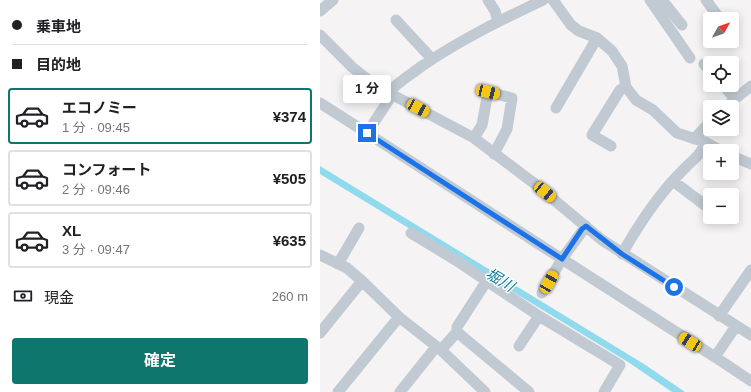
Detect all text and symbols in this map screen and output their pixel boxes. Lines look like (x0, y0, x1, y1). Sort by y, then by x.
north arrow (703, 12, 739, 48)
map controls (703, 12, 739, 224)
text: 乗車地 (36, 18, 81, 35)
text: 目的地 (36, 56, 81, 73)
button: locate (703, 56, 739, 92)
callout: 1 分 (343, 75, 391, 103)
text: 1 分 (355, 81, 379, 96)
car (475, 83, 501, 101)
car (405, 97, 431, 119)
icon: car (14, 98, 50, 134)
text: エコノミー (62, 99, 137, 116)
button: layers (703, 100, 739, 136)
text: ¥374 (273, 108, 306, 125)
text: 1 分 · 09:45 (62, 120, 130, 135)
route end (358, 124, 376, 142)
button: + (703, 144, 739, 180)
icon: car (14, 160, 50, 196)
text: コンフォート (62, 161, 152, 178)
text: ¥505 (273, 170, 306, 187)
car (532, 180, 558, 204)
text: 2 分 · 09:46 (62, 182, 130, 197)
button: − (703, 188, 739, 224)
icon: car (14, 222, 50, 258)
text: XL (62, 222, 81, 239)
text: ¥635 (273, 232, 306, 249)
text: 3 分 · 09:47 (62, 242, 130, 257)
water label: 堀川 (483, 265, 519, 296)
car (538, 269, 560, 295)
route start (665, 278, 683, 296)
icon: cash (12, 285, 34, 307)
text: 現金 (44, 289, 74, 306)
text: 260 m (272, 289, 308, 304)
car (677, 331, 703, 353)
button: 確定 (12, 338, 308, 384)

